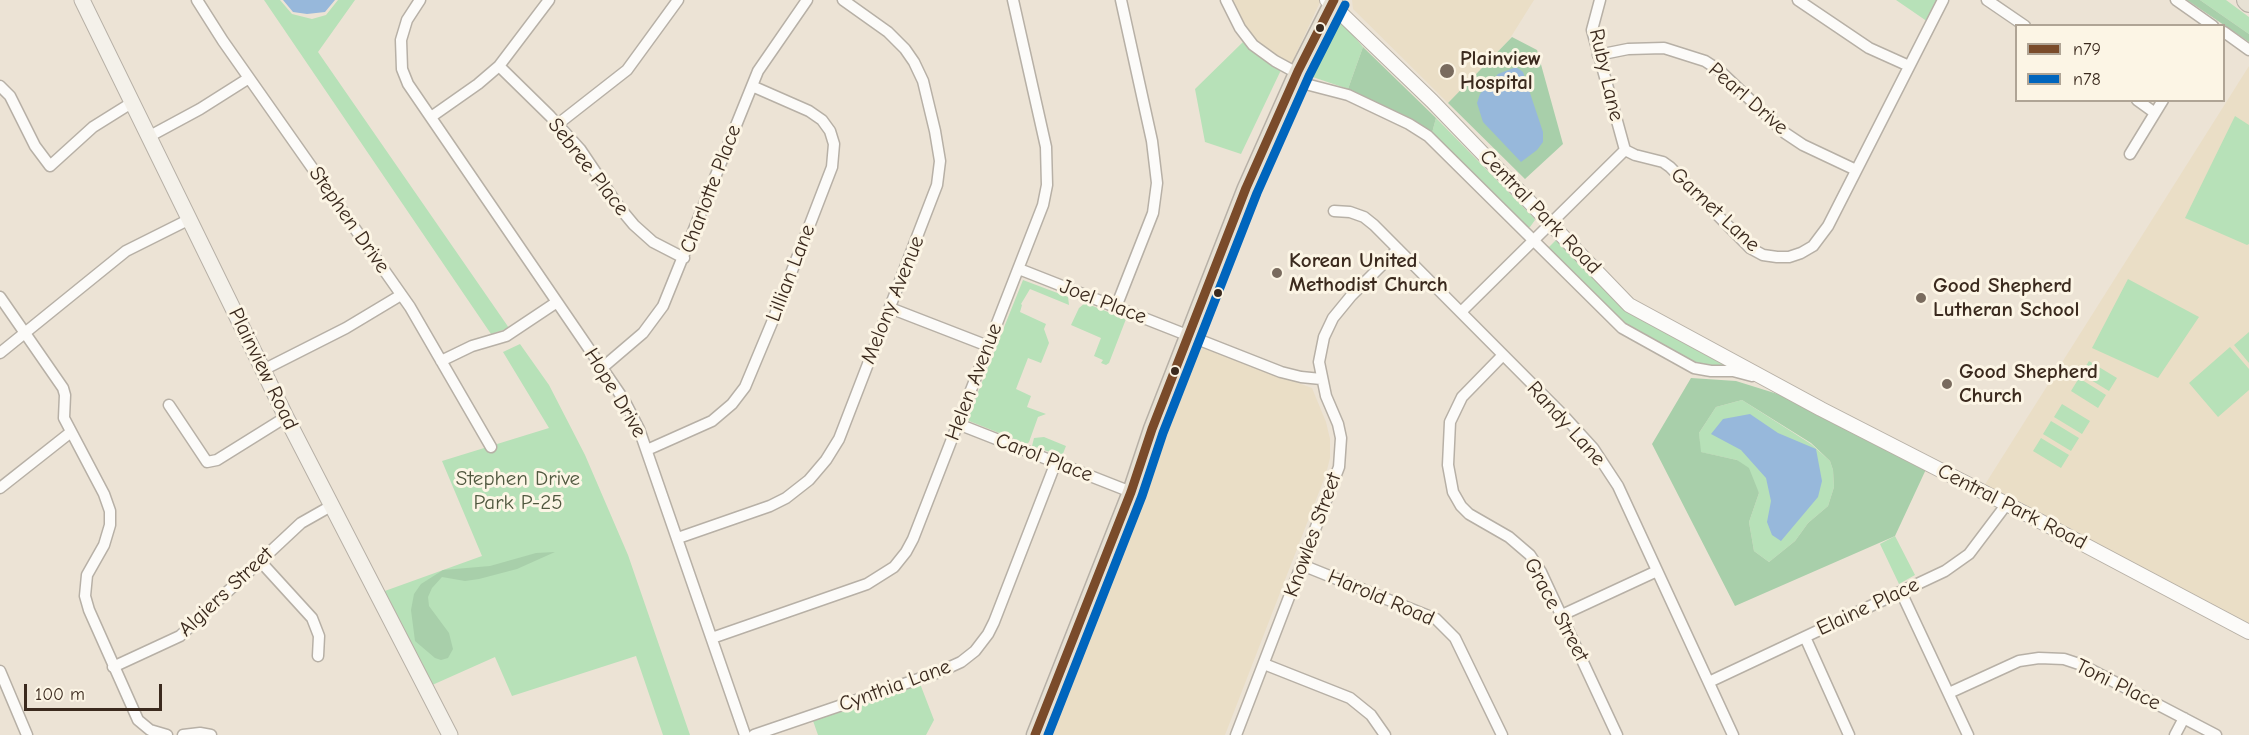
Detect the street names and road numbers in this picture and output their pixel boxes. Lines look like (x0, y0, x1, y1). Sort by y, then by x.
street label: Ruby Lane (1583, 26, 1629, 124)
street label: Pearl Drive (1703, 58, 1793, 140)
street label: Sebree Place (542, 113, 634, 221)
street label: Charlotte Place (675, 121, 747, 257)
street label: Central Park Road (1474, 144, 1606, 280)
street label: Stephen Drive (303, 162, 395, 278)
street label: Garnet Lane (1665, 162, 1765, 258)
street label: Lillian Lane (761, 221, 821, 325)
street label: Melony Avenue (856, 232, 930, 368)
street label: Joel Place (1056, 274, 1150, 330)
street label: Plainview Road (223, 304, 303, 434)
street label: Helen Avenue (940, 320, 1008, 444)
street label: Hope Drive (578, 344, 652, 442)
street label: Randy Lane (1521, 376, 1611, 472)
street label: Carol Place (992, 428, 1096, 488)
street label: Central Park Road (1933, 459, 2091, 555)
street label: Knowles Street (1279, 469, 1347, 601)
street label: Algiers Street (174, 542, 278, 642)
street label: Grace Street (1518, 554, 1594, 666)
street label: Harold Road (1324, 564, 1438, 632)
street label: Elaine Place (1813, 572, 1923, 642)
street label: Cynthia Lane (836, 654, 954, 718)
street label: Toni Place (2071, 654, 2165, 716)

